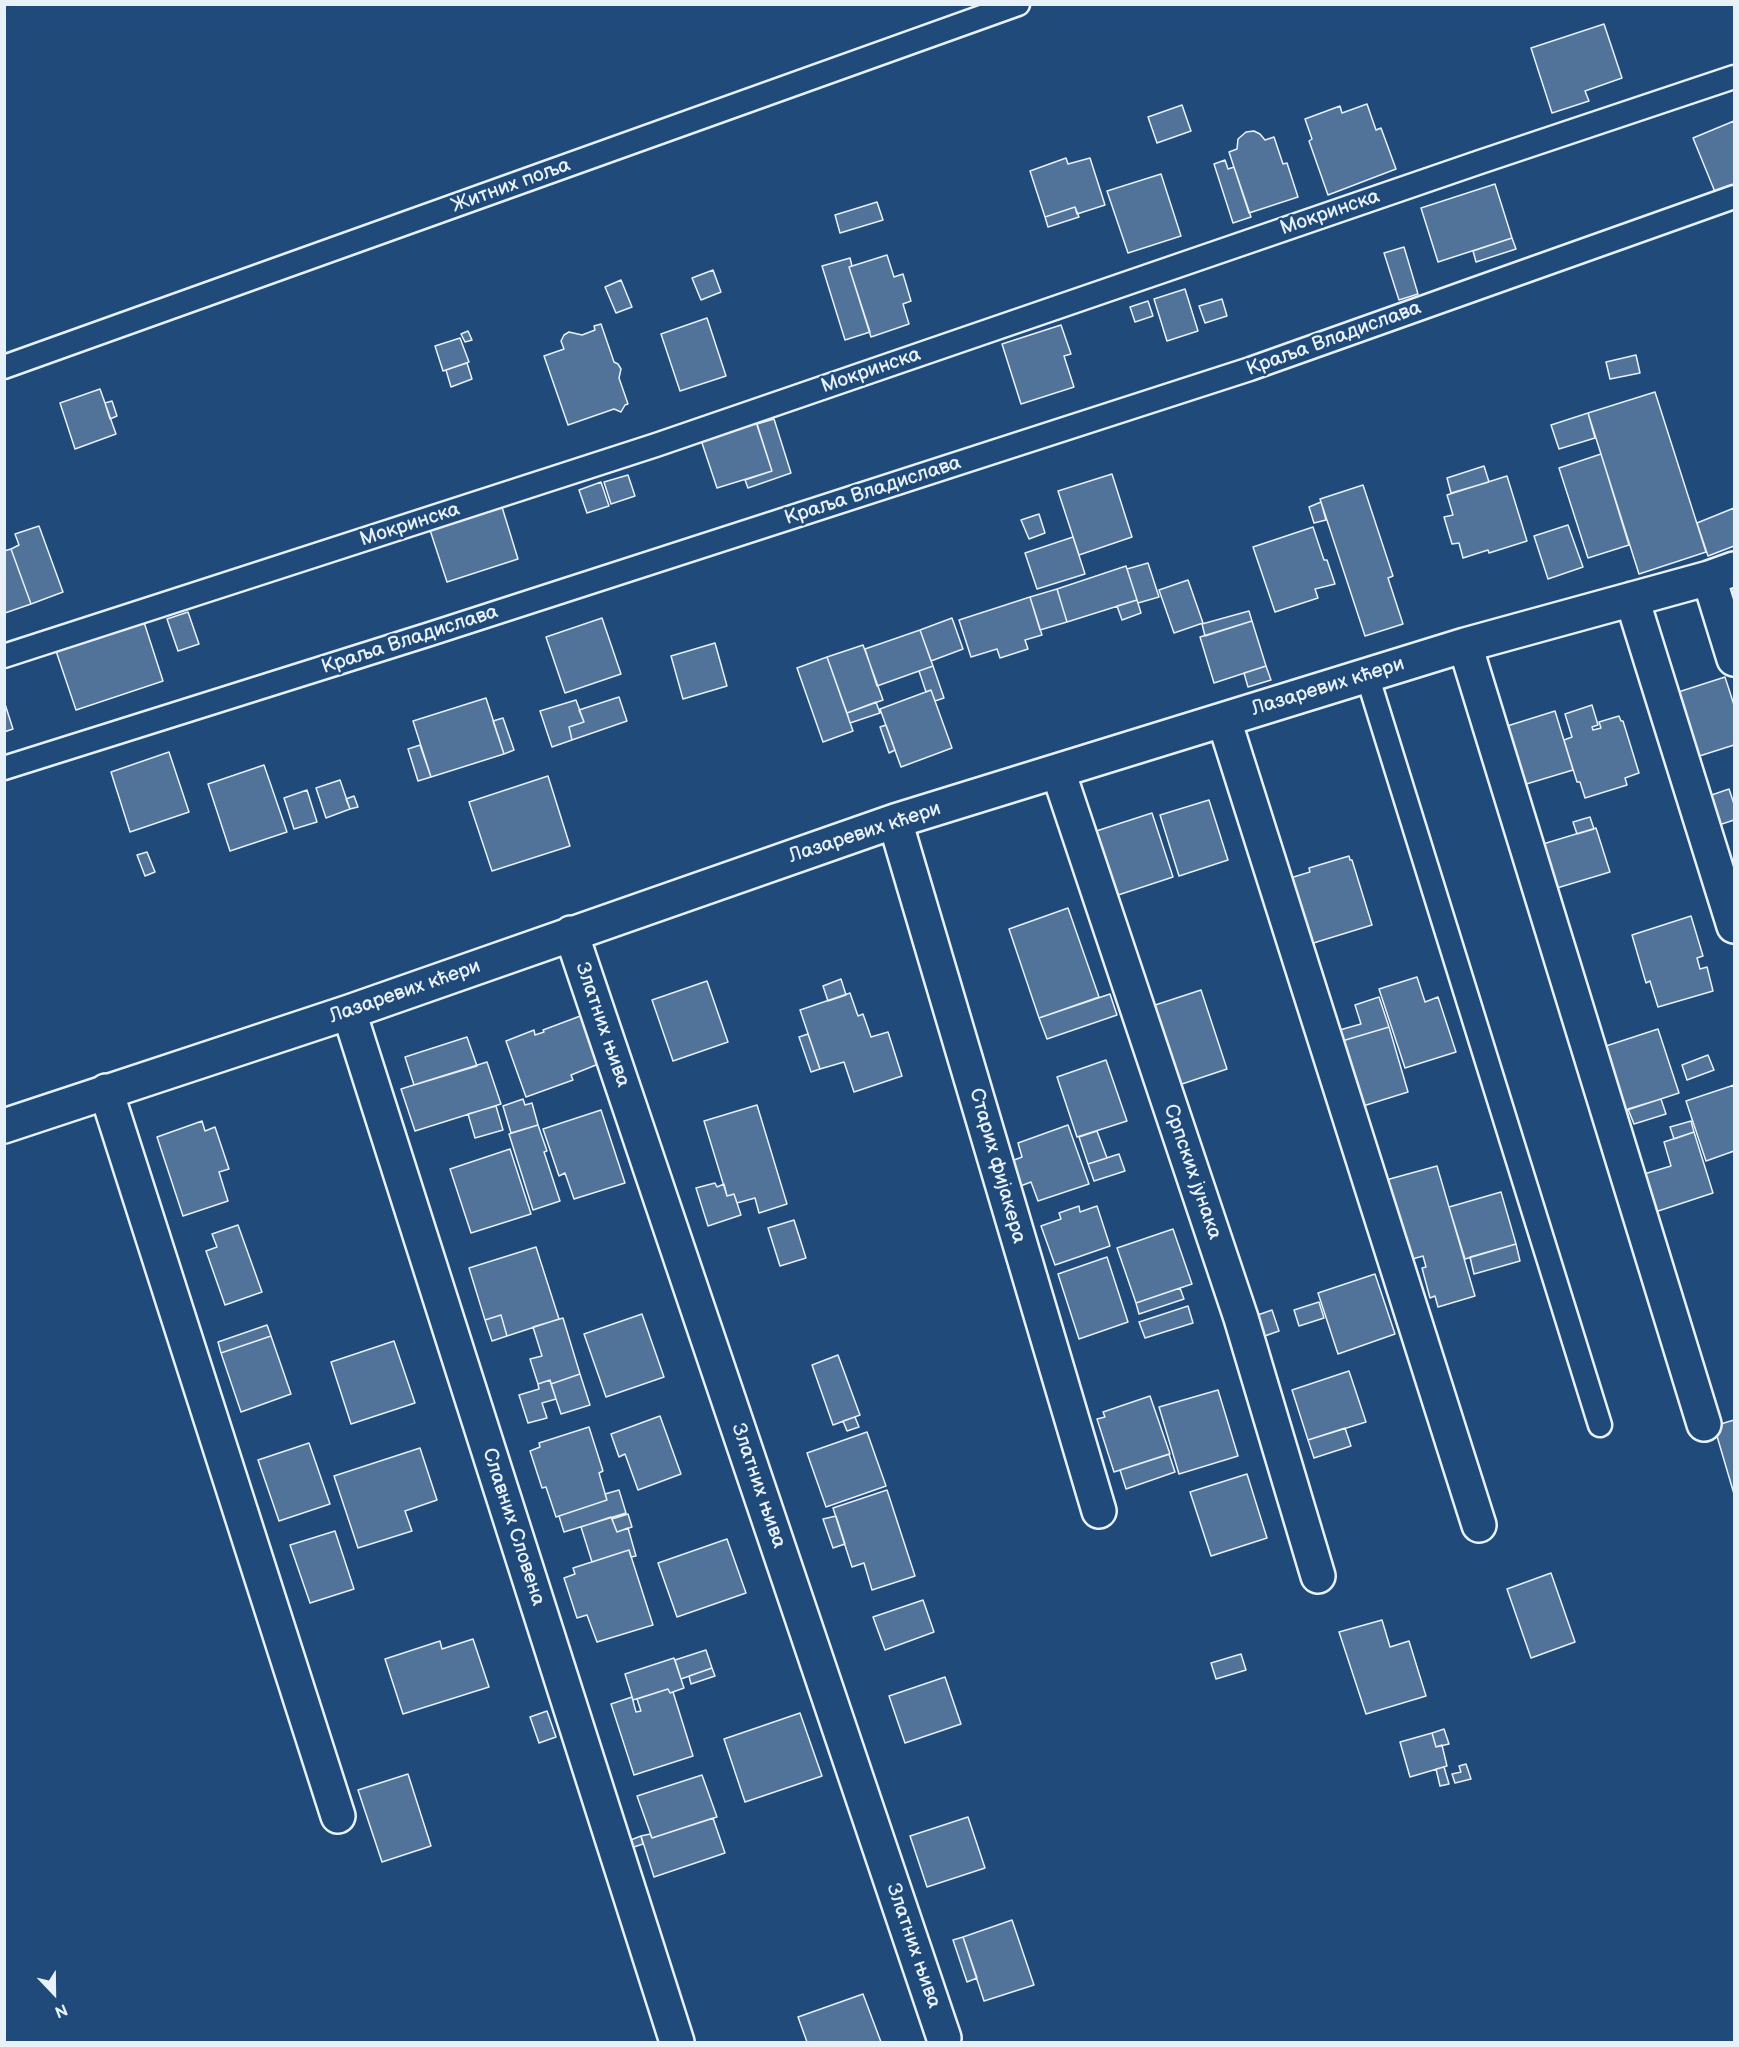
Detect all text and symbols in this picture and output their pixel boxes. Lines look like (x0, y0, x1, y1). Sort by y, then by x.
street label: Житних поља (448, 153, 574, 219)
street label: Мокринска (1277, 185, 1383, 241)
street label: Краља Владислава (1243, 296, 1425, 382)
street label: Мокринска (818, 343, 924, 399)
street label: Краља Владислава (782, 451, 964, 531)
street label: Мокринска (357, 498, 463, 552)
street label: Краља Владислава (319, 600, 501, 680)
street label: Лазаревих кћери (1249, 652, 1407, 722)
street label: Лазаревих кћери (786, 797, 944, 869)
street label: Лазаревих кћери (326, 955, 484, 1029)
street label: Златних њива (569, 960, 635, 1090)
street label: Старих фијакера (963, 1086, 1031, 1246)
street label: Српских јунака (1158, 1101, 1226, 1243)
street label: Златних њива (725, 1421, 791, 1551)
street label: Славних Словена (476, 1445, 550, 1609)
street label: Златних њива (880, 1881, 946, 2011)
north arrow (24, 1963, 84, 2023)
text: N (52, 1999, 70, 2021)

